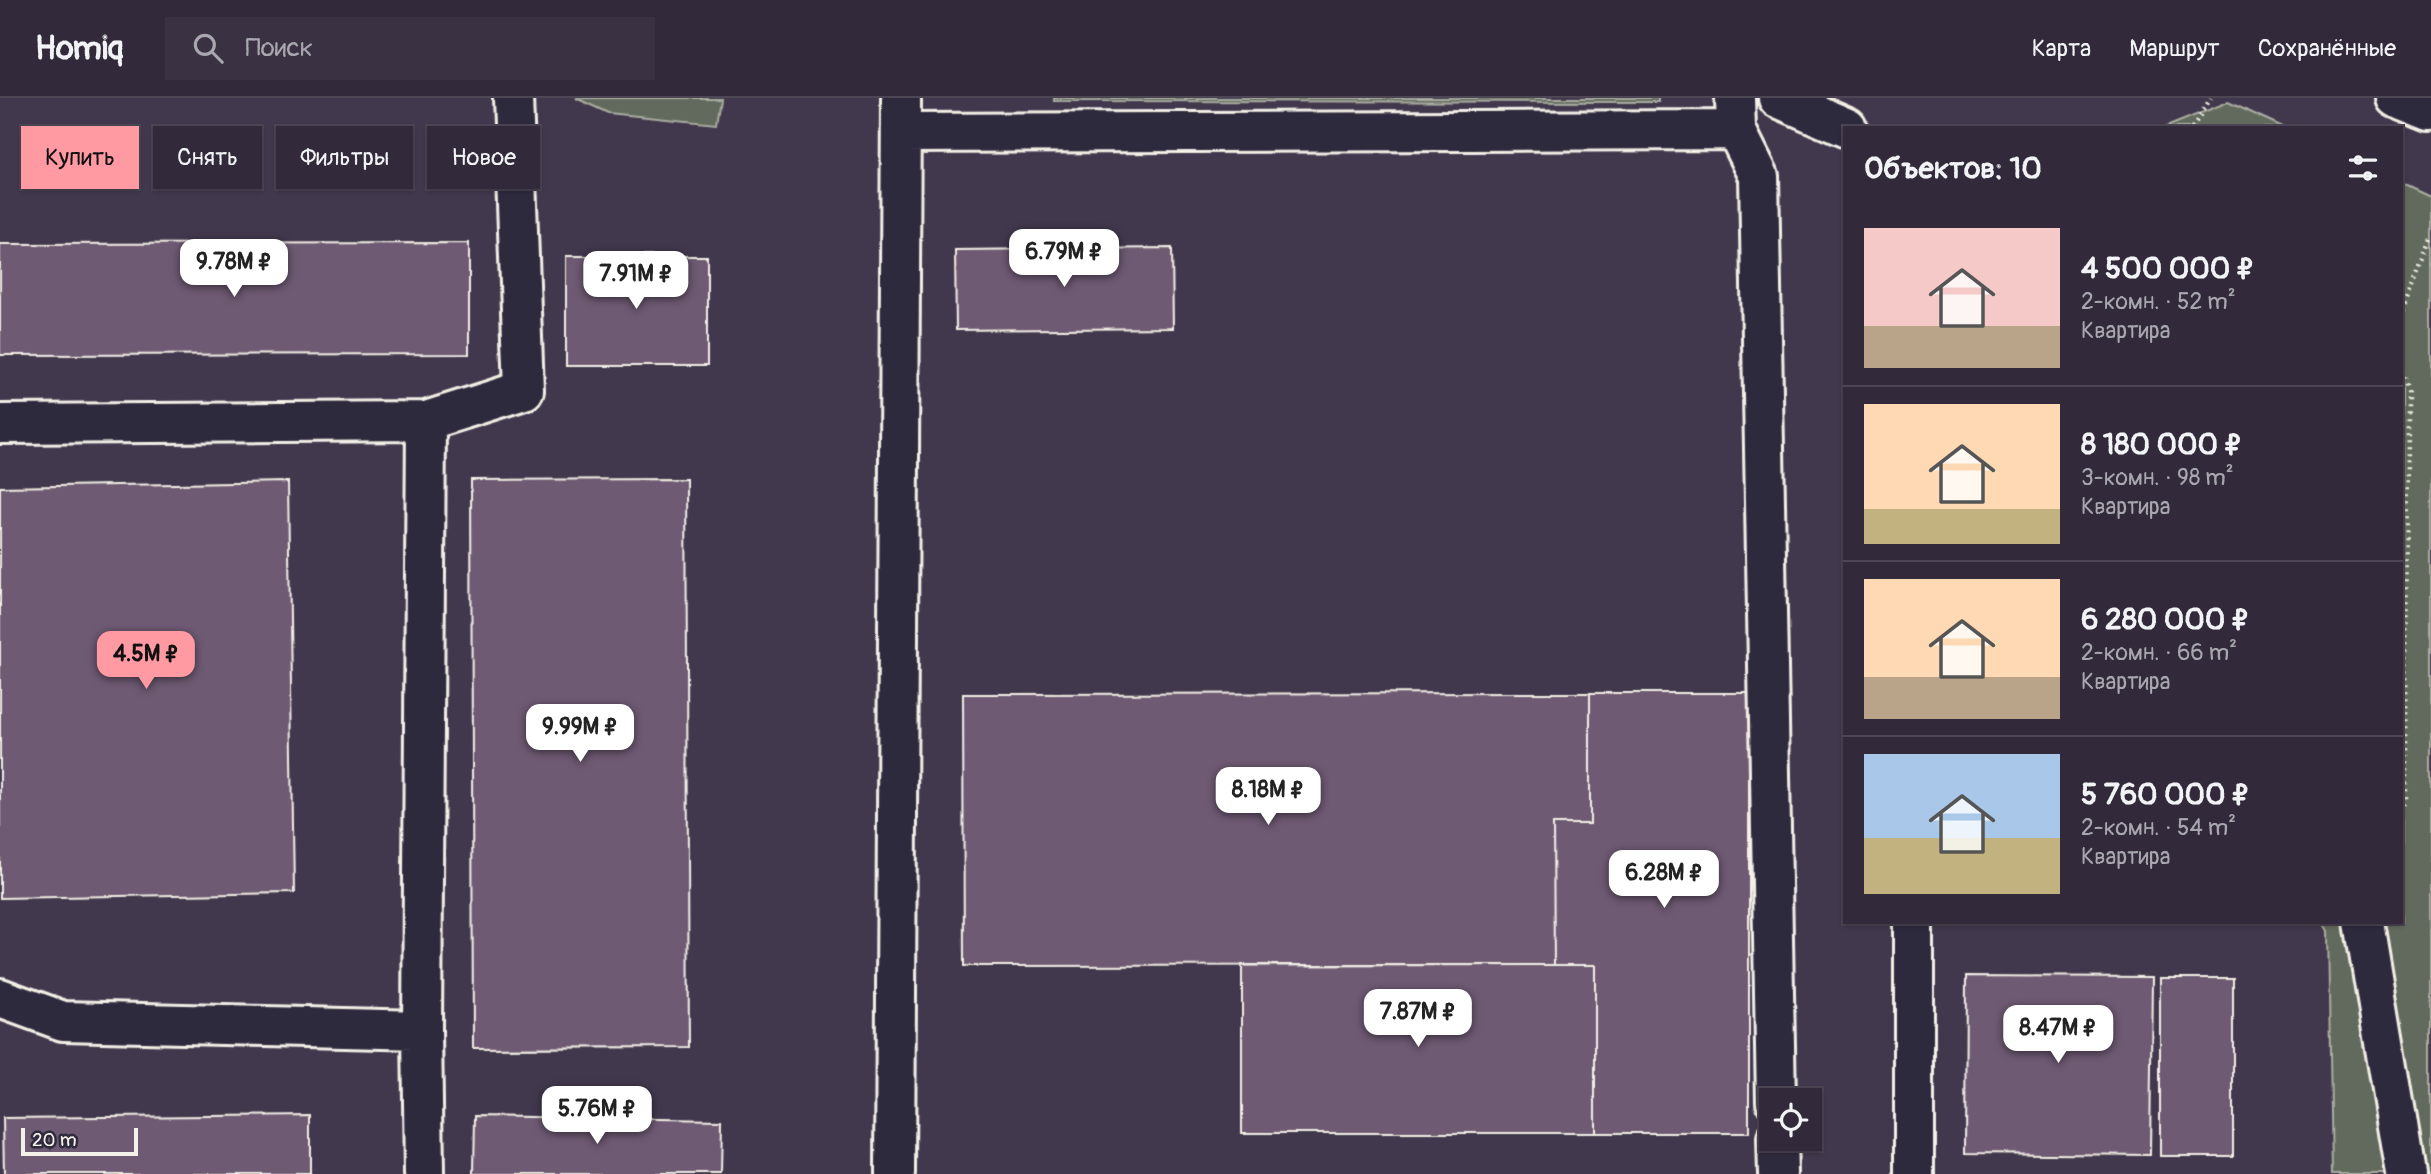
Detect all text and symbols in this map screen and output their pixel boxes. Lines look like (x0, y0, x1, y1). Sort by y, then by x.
search box (165, 17, 655, 80)
text: Homiq (35, 28, 123, 69)
icon: search (189, 29, 227, 67)
text: Поиск (245, 32, 313, 64)
text: Карта (2032, 34, 2091, 63)
text: Маршрут (2129, 34, 2220, 63)
text: Сохранённые (2258, 34, 2396, 63)
chip: Купить (21, 126, 139, 189)
chip: Снять (153, 126, 262, 189)
chip: Фильтры (276, 126, 413, 189)
chip: Новое (427, 126, 540, 189)
icon: filters (2344, 149, 2382, 187)
text: Объектов: 10 (1864, 150, 2042, 187)
pin: 6.79M ₽ (999, 230, 1129, 289)
text: 6.79M ₽ (1025, 237, 1103, 266)
pin: 9.78M ₽ (169, 240, 299, 299)
text: 9.78M ₽ (196, 247, 272, 276)
text: 4 500 000 ₽ (2081, 250, 2255, 287)
pin: 7.91M ₽ (571, 252, 701, 311)
icon: home (1920, 256, 2004, 340)
text: 7.91M ₽ (599, 259, 673, 288)
text: 2-комн. · 52 m² (2081, 287, 2236, 316)
text: Квартира (2081, 316, 2170, 345)
text: 8 180 000 ₽ (2081, 426, 2242, 463)
icon: home (1920, 432, 2004, 516)
text: 3-комн. · 98 m² (2081, 463, 2234, 492)
text: Квартира (2081, 492, 2170, 521)
text: 6 280 000 ₽ (2081, 601, 2250, 638)
icon: home (1920, 607, 2004, 691)
pin: 4.5M ₽ (89, 632, 203, 691)
text: 2-комн. · 66 m² (2081, 638, 2237, 667)
text: 4.5M ₽ (113, 639, 179, 668)
text: Квартира (2081, 667, 2170, 696)
pin: 9.99M ₽ (515, 704, 645, 764)
text: 9.99M ₽ (542, 712, 618, 741)
pin: 8.18M ₽ (1203, 768, 1333, 827)
text: 8.18M ₽ (1232, 775, 1304, 804)
text: 5 760 000 ₽ (2081, 776, 2250, 813)
icon: home (1920, 782, 2004, 866)
text: 2-комн. · 54 m² (2081, 813, 2236, 842)
text: Квартира (2081, 842, 2170, 871)
pin: 6.28M ₽ (1599, 850, 1729, 910)
text: 6.28M ₽ (1625, 858, 1703, 887)
pin: 7.87M ₽ (1353, 990, 1483, 1049)
text: 7.87M ₽ (1380, 997, 1456, 1026)
pin: 8.47M ₽ (1993, 1006, 2123, 1065)
text: 8.47M ₽ (2019, 1013, 2097, 1042)
pin: 5.76M ₽ (532, 1086, 662, 1146)
map controls (1759, 1088, 1822, 1151)
button: locate (1759, 1088, 1822, 1151)
text: 5.76M ₽ (558, 1094, 636, 1123)
scale bar (21, 1125, 138, 1157)
text: 20 m (32, 1128, 77, 1152)

